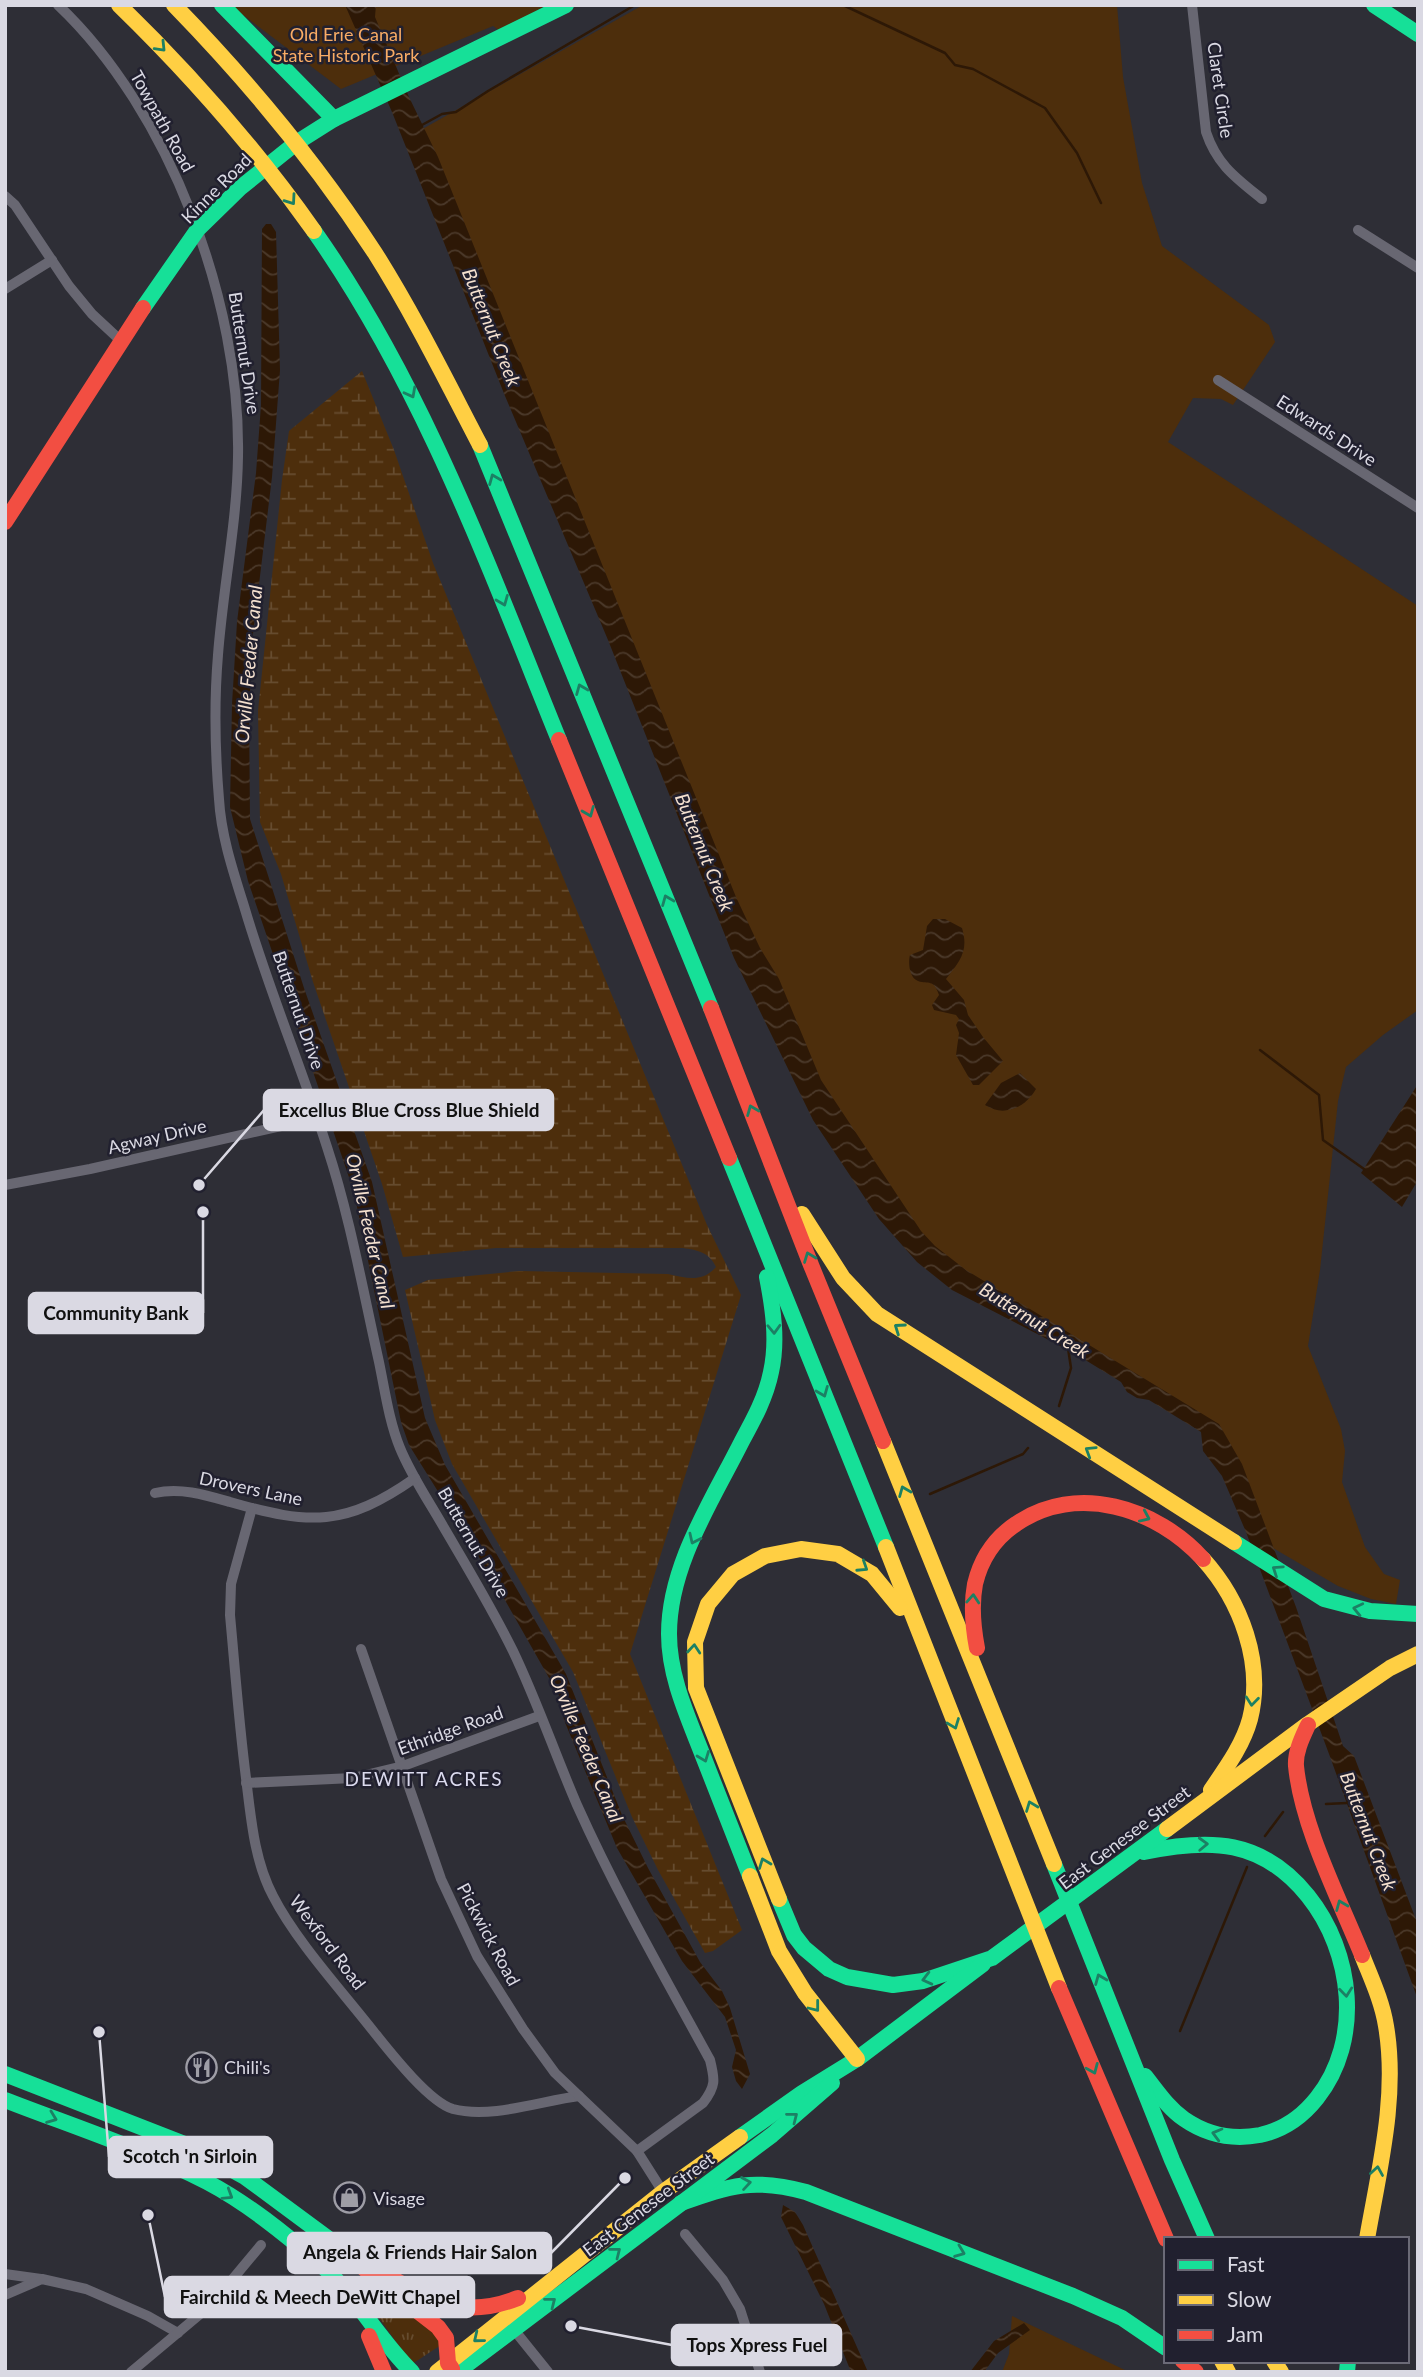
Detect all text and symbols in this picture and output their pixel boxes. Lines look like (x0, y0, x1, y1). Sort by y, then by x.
park label: Old Erie Canal State Historic Park (273, 23, 420, 66)
one-way arrow (152, 39, 165, 52)
street label: Claret Circle (1203, 41, 1239, 139)
street label: Towpath Road (126, 66, 200, 176)
street label: Kinne Road (176, 148, 256, 228)
one-way arrow (283, 192, 295, 205)
water label: Butternut Creek (458, 265, 527, 390)
street label: Butternut Drive (224, 290, 266, 416)
one-way arrow (402, 386, 416, 399)
street label: Edwards Drive (1273, 390, 1381, 470)
one-way arrow (489, 473, 503, 485)
water label: Orville Feeder Canal (230, 584, 266, 744)
one-way arrow (495, 594, 509, 606)
one-way arrow (575, 684, 589, 696)
water label: Butternut Creek (671, 790, 740, 915)
one-way arrow (581, 804, 595, 817)
one-way arrow (661, 894, 675, 906)
street label: Butternut Drive (268, 948, 330, 1072)
callout: Excellus Blue Cross Blue Shield (264, 1090, 553, 1130)
text: Excellus Blue Cross Blue Shield (279, 1098, 539, 1121)
one-way arrow (747, 1105, 761, 1117)
street label: Agway Drive (105, 1114, 209, 1158)
water label: Orville Feeder Canal (342, 1151, 400, 1311)
one-way arrow (803, 1252, 817, 1264)
water label: Butternut Creek (976, 1277, 1095, 1364)
callout: Community Bank (29, 1293, 203, 1333)
text: Community Bank (43, 1301, 190, 1324)
one-way arrow (767, 1324, 782, 1335)
one-way arrow (894, 1324, 907, 1336)
one-way arrow (814, 1385, 828, 1397)
one-way arrow (1085, 1446, 1098, 1459)
street label: Drovers Lane (197, 1466, 305, 1510)
street label: Butternut Drive (434, 1483, 514, 1601)
one-way arrow (898, 1486, 912, 1498)
one-way arrow (1138, 1509, 1150, 1523)
one-way arrow (688, 1532, 702, 1544)
one-way arrow (855, 1559, 868, 1572)
one-way arrow (1272, 1566, 1285, 1578)
one-way arrow (965, 1593, 980, 1604)
one-way arrow (1352, 1603, 1364, 1618)
one-way arrow (686, 1643, 701, 1654)
water label: Orville Feeder Canal (545, 1670, 629, 1826)
one-way arrow (1244, 1695, 1259, 1707)
street label: Ethridge Road (394, 1701, 506, 1759)
one-way arrow (945, 1718, 959, 1730)
one-way arrow (695, 1751, 709, 1763)
district label: DEWITT ACRES (345, 1767, 503, 1790)
water label: Butternut Creek (1336, 1768, 1403, 1895)
street label: East Genesee Street (1054, 1780, 1195, 1894)
one-way arrow (1025, 1800, 1039, 1812)
one-way arrow (1198, 1836, 1209, 1851)
one-way arrow (759, 1858, 773, 1870)
street label: Pickwick Road (453, 1879, 525, 1989)
street label: Wexford Road (285, 1890, 371, 1994)
one-way arrow (1335, 1899, 1349, 1911)
one-way arrow (921, 1970, 933, 1985)
one-way arrow (1094, 1973, 1108, 1985)
one-way arrow (1338, 1986, 1353, 1998)
one-way arrow (807, 1999, 820, 2011)
restaurant icon: Chili's (184, 2050, 218, 2084)
place label: Chili's (224, 2056, 270, 2078)
one-way arrow (1085, 2062, 1099, 2074)
one-way arrow (46, 2110, 58, 2124)
one-way arrow (785, 2112, 798, 2125)
one-way arrow (1211, 2128, 1223, 2142)
callout: Scotch 'n Sirloin (109, 2137, 272, 2177)
text: Scotch 'n Sirloin (123, 2144, 257, 2167)
street label: East Genesee Street (578, 2147, 719, 2261)
one-way arrow (1369, 2165, 1384, 2177)
one-way arrow (740, 2176, 752, 2191)
shop icon: Visage (333, 2181, 367, 2215)
one-way arrow (220, 2186, 233, 2199)
place label: Visage (373, 2187, 425, 2209)
callout: Angela & Friends Hair Salon (288, 2233, 551, 2273)
legend (1164, 2237, 1409, 2363)
text: Angela & Friends Hair Salon (302, 2240, 537, 2263)
one-way arrow (954, 2243, 966, 2257)
one-way arrow (609, 2248, 621, 2261)
text: Fast (1227, 2251, 1265, 2276)
callout: Fairchild & Meech DeWitt Chapel (165, 2277, 474, 2317)
text: Fairchild & Meech DeWitt Chapel (180, 2285, 460, 2308)
text: Slow (1227, 2286, 1272, 2311)
one-way arrow (543, 2298, 556, 2311)
text: Jam (1227, 2321, 1263, 2346)
callout: Tops Xpress Fuel (672, 2325, 841, 2365)
one-way arrow (473, 2330, 485, 2343)
text: Tops Xpress Fuel (686, 2333, 828, 2356)

